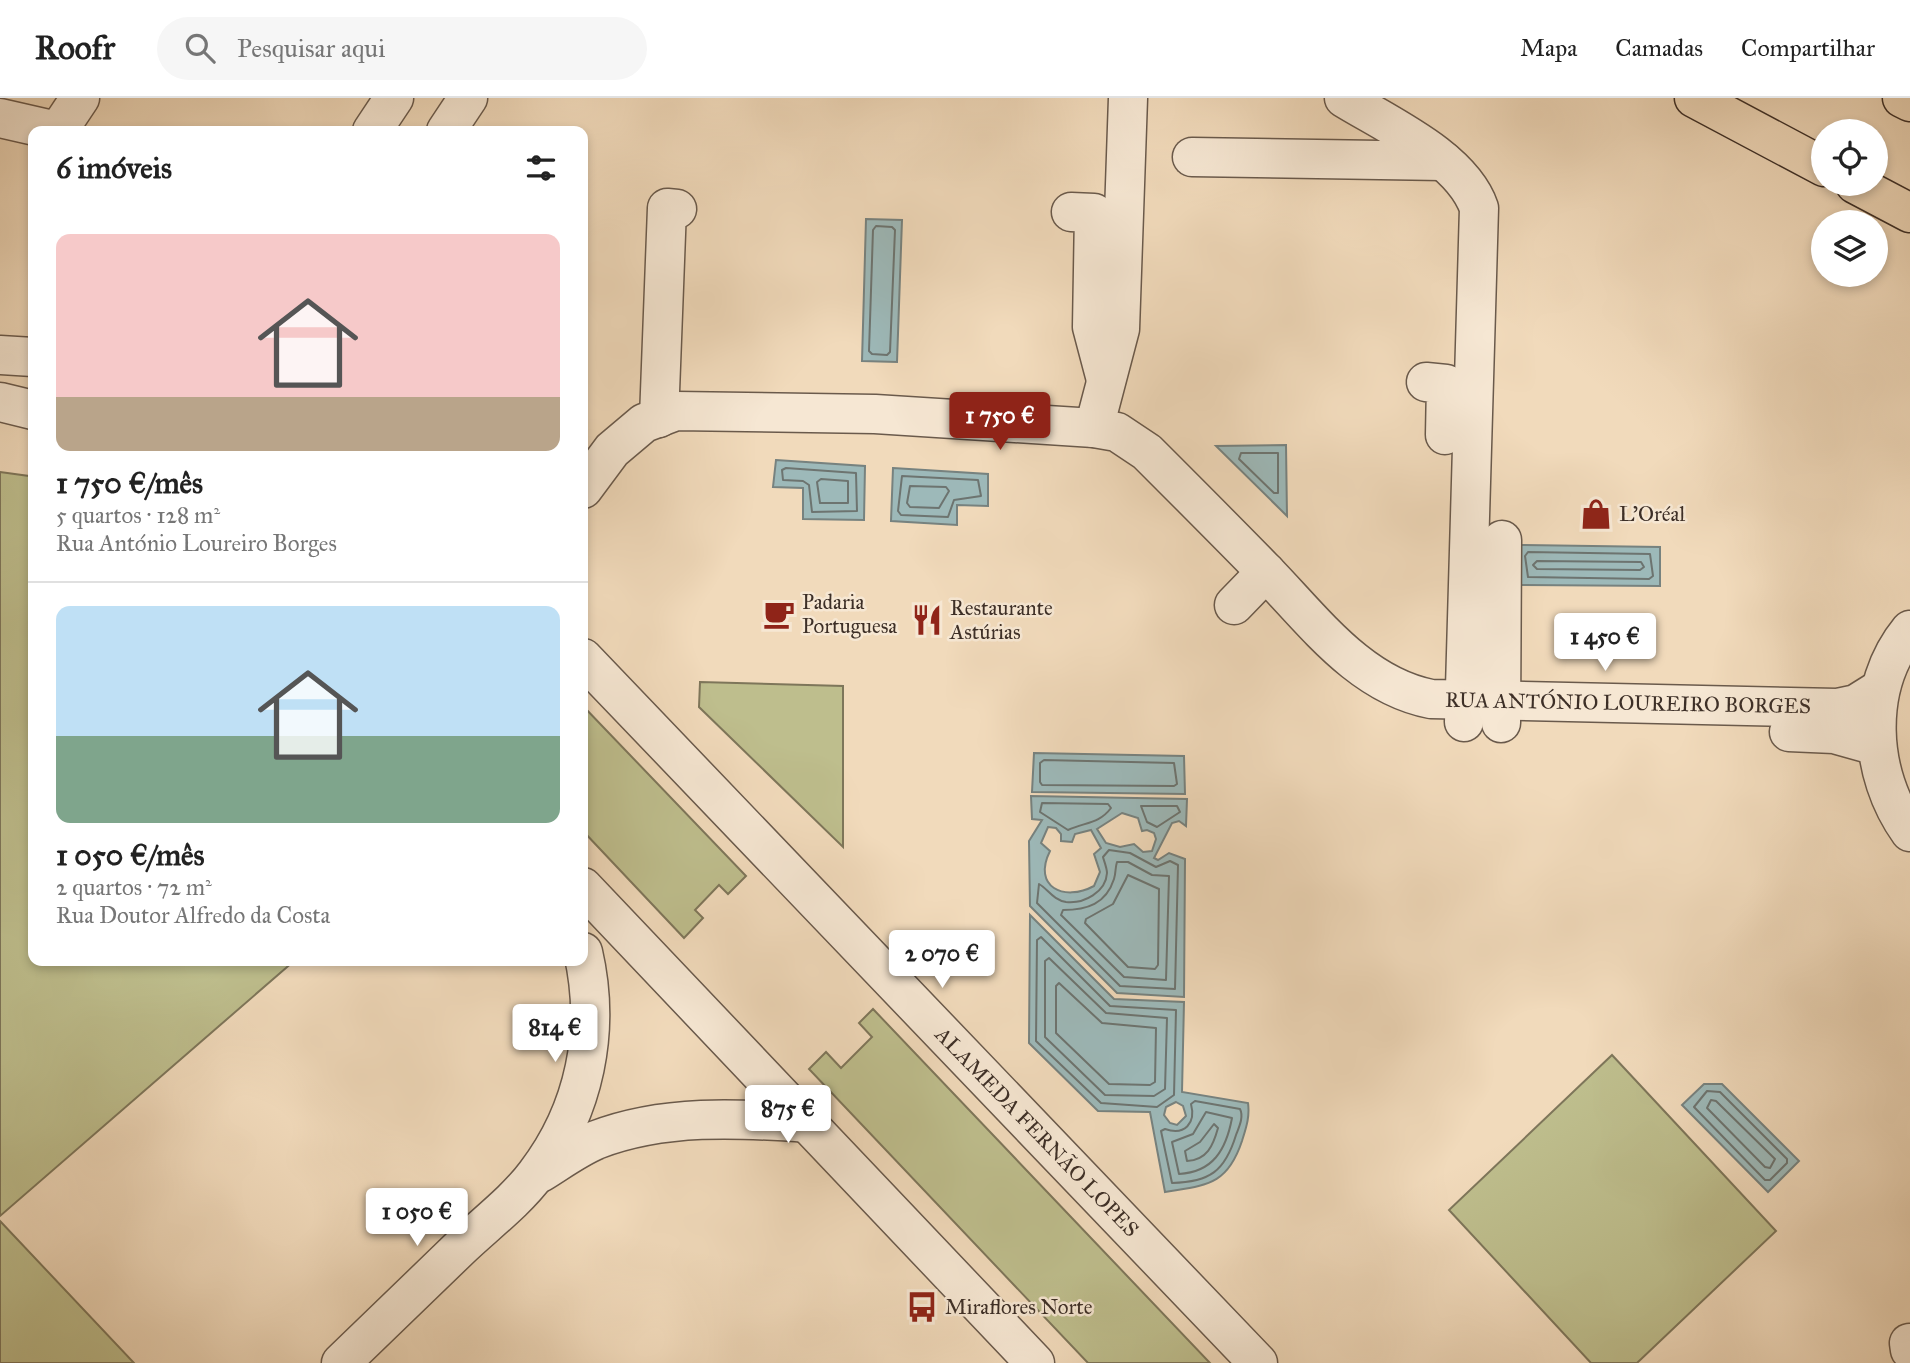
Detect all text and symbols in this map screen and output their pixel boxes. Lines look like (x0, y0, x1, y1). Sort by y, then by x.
search box (157, 17, 647, 80)
text: Roofr (35, 28, 115, 68)
icon: search (181, 29, 219, 67)
text: Pesquisar aqui (237, 32, 385, 64)
text: Mapa (1520, 33, 1577, 63)
text: Camadas (1615, 33, 1703, 63)
text: Compartilhar (1741, 33, 1875, 63)
map controls (1811, 119, 1888, 287)
button: locate (1811, 119, 1888, 196)
icon: filters (522, 149, 560, 187)
text: 6 imóveis (56, 150, 172, 186)
button: layers (1811, 210, 1888, 287)
icon: home (245, 280, 371, 406)
pin: 1 750 € (935, 392, 1065, 452)
text: 1 750 € (965, 401, 1035, 429)
text: 1 750 €/mês (56, 465, 203, 501)
shop icon: L'Oréal (1579, 497, 1613, 531)
text: 5 quartos · 128 m² (56, 501, 220, 529)
place label: L'Oréal (1619, 501, 1685, 527)
text: Rua António Loureiro Borges (56, 529, 337, 557)
place label: Padaria Portuguesa (802, 589, 897, 639)
place label: Restaurante Astúrias (949, 595, 1053, 645)
cafe icon: Padaria Portuguesa (762, 597, 796, 631)
restaurant icon: Restaurante Astúrias (910, 603, 944, 637)
pin: 1 450 € (1540, 614, 1670, 673)
text: 1 450 € (1570, 622, 1640, 650)
icon: home (245, 652, 371, 778)
street label: RUA ANTÓNIO LOUREIRO BORGES (1445, 686, 1811, 719)
text: 1 050 €/mês (56, 837, 204, 873)
text: 2 quartos · 72 m² (56, 873, 212, 901)
text: Rua Doutor Alfredo da Costa (56, 901, 330, 929)
pin: 2 070 € (877, 930, 1007, 990)
text: 2 070 € (905, 939, 979, 967)
pin: 814 € (506, 1004, 604, 1064)
text: 814 € (528, 1013, 582, 1041)
street label: ALAMEDA FERNÃO LOPES (929, 1021, 1144, 1242)
pin: 875 € (739, 1086, 837, 1145)
text: 875 € (761, 1094, 815, 1122)
pin: 1 050 € (352, 1188, 482, 1248)
text: 1 050 € (382, 1197, 452, 1225)
bus stop icon: Miraflores Norte (905, 1290, 939, 1324)
place label: Miraflores Norte (945, 1294, 1093, 1320)

